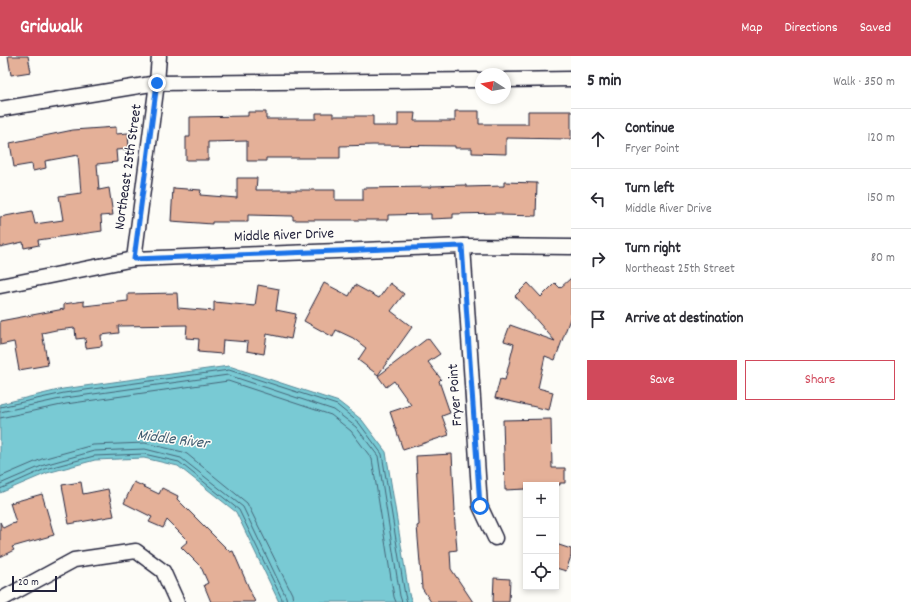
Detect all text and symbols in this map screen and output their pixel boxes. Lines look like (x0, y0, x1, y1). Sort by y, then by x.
text: Gridwalk (20, 15, 83, 42)
text: Map (741, 18, 763, 38)
text: Directions (785, 18, 838, 38)
text: Saved (860, 18, 891, 38)
north arrow (475, 68, 511, 104)
text: 5 min (587, 70, 621, 94)
text: Walk · 350 m (833, 73, 895, 92)
route end (148, 74, 166, 92)
street label: Northeast 25th Street (109, 102, 149, 231)
text: Continue (625, 118, 674, 140)
icon: ahead (587, 128, 609, 150)
text: 120 m (867, 129, 895, 148)
text: Fryer Point (625, 140, 679, 159)
text: Turn left (625, 178, 674, 200)
icon: left (587, 188, 609, 210)
text: 150 m (867, 189, 895, 208)
text: Middle River Drive (625, 200, 712, 219)
street label: Middle River Drive (234, 223, 335, 249)
text: Turn right (625, 238, 681, 260)
icon: right (587, 248, 609, 270)
text: 80 m (871, 249, 895, 268)
text: Northeast 25th Street (625, 260, 735, 279)
icon: arrive (587, 308, 609, 330)
text: Arrive at destination (625, 308, 743, 330)
button: Save (587, 360, 737, 400)
button: Share (745, 360, 895, 400)
street label: Fryer Point (443, 363, 469, 427)
water label: Middle River (136, 424, 212, 456)
map controls (523, 482, 559, 590)
button: + (523, 482, 559, 518)
route start (471, 497, 489, 515)
button: − (523, 518, 559, 554)
button: locate (523, 554, 559, 590)
scale bar (12, 574, 57, 593)
text: 20 m (18, 575, 39, 591)

